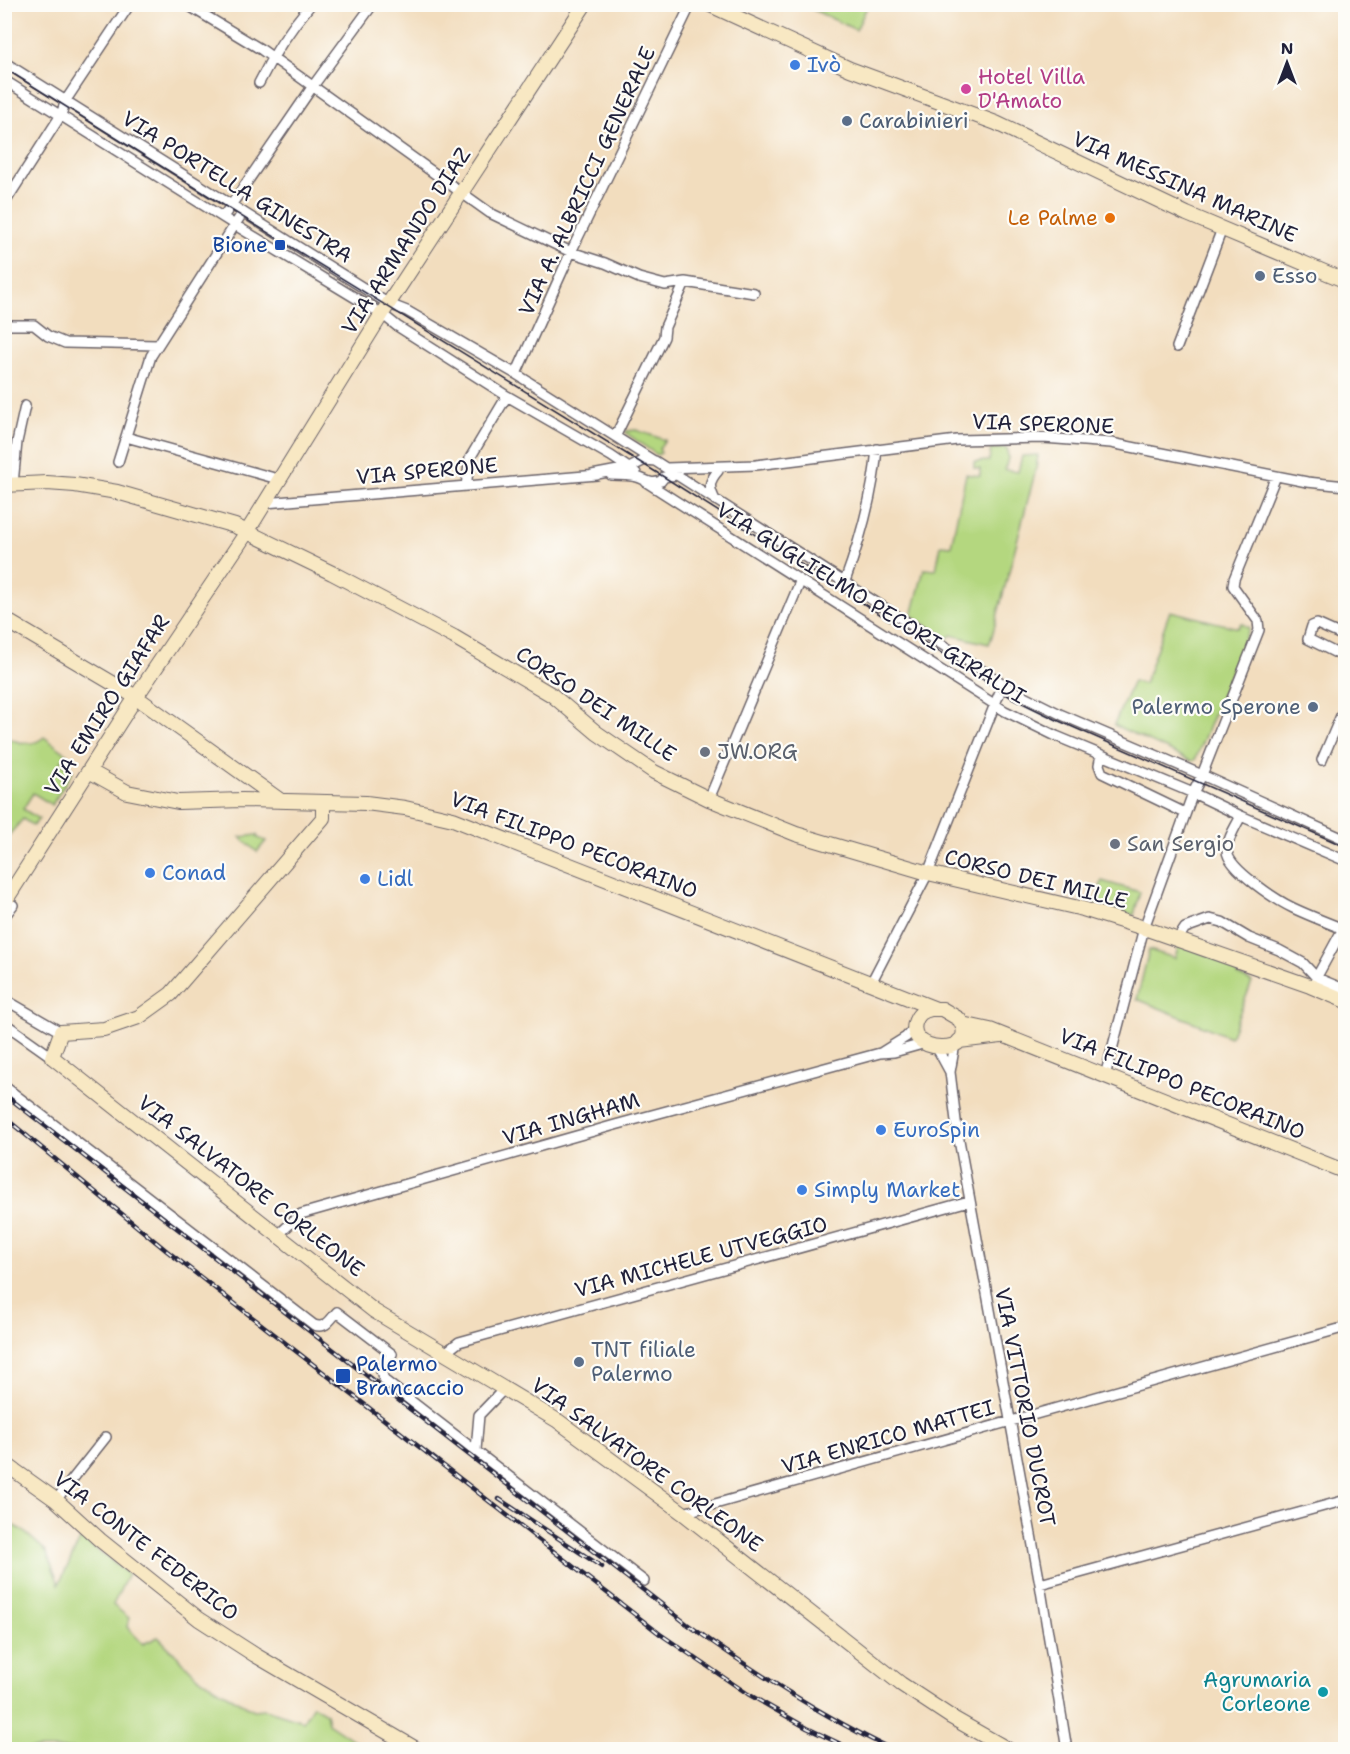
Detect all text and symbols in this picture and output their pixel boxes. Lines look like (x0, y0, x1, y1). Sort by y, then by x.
north arrow (1257, 33, 1317, 93)
text: N (1281, 38, 1293, 59)
street label: VIA A. ALBRICCI GENERALE (512, 42, 662, 320)
place label: Ivò (807, 51, 841, 79)
marker: Ivò (788, 58, 802, 72)
place label: Hotel Villa D'Amato (978, 63, 1085, 115)
marker: Hotel Villa D'Amato (959, 82, 973, 96)
street label: VIA PORTELLA GINESTRA (116, 104, 358, 270)
place label: Carabinieri (859, 107, 969, 135)
marker: Carabinieri (840, 114, 854, 128)
street label: VIA MESSINA MARINE (1068, 125, 1302, 249)
street label: VIA ARMANDO DIAZ (335, 142, 477, 340)
place label: Le Palme (1008, 204, 1098, 232)
marker: Le Palme (1103, 211, 1117, 225)
place label: Bione (213, 231, 268, 259)
marker: Bione (273, 238, 287, 252)
place label: Esso (1272, 262, 1317, 290)
marker: Esso (1253, 269, 1267, 283)
street label: VIA SPERONE (971, 408, 1115, 440)
street label: VIA SPERONE (355, 451, 499, 491)
street label: VIA GUGLIELMO PECORI GIRALDI (711, 496, 1031, 710)
street label: VIA EMIRO GIAFAR (38, 609, 176, 801)
street label: CORSO DEI MILLE (510, 640, 682, 768)
place label: Palermo Sperone (1131, 693, 1301, 721)
marker: Palermo Sperone (1306, 700, 1320, 714)
place label: JW.ORG (717, 738, 798, 766)
marker: JW.ORG (698, 745, 712, 759)
street label: VIA FILIPPO PECORAINO (446, 785, 702, 905)
place label: San Sergio (1127, 830, 1234, 858)
marker: San Sergio (1108, 837, 1122, 851)
street label: CORSO DEI MILLE (941, 843, 1131, 915)
place label: Conad (162, 859, 226, 887)
place label: Lidl (377, 865, 414, 893)
marker: Conad (143, 866, 157, 880)
marker: Lidl (358, 872, 372, 886)
street label: VIA FILIPPO PECORAINO (1055, 1022, 1309, 1146)
street label: VIA INGHAM (499, 1086, 643, 1152)
street label: VIA SALVATORE CORLEONE (132, 1089, 370, 1283)
place label: EuroSpin (893, 1116, 980, 1144)
marker: EuroSpin (874, 1123, 888, 1137)
place label: Simply Market (814, 1176, 960, 1204)
marker: Simply Market (795, 1183, 809, 1197)
street label: VIA MICHELE UTVEGGIO (572, 1210, 830, 1304)
street label: VIA VITTORIO DUCROT (988, 1285, 1062, 1529)
place label: TNT filiale Palermo (591, 1336, 696, 1388)
place label: Palermo Brancaccio (356, 1350, 464, 1402)
marker: TNT filiale Palermo (572, 1355, 586, 1369)
marker: Palermo Brancaccio (334, 1367, 352, 1385)
street label: VIA SALVATORE CORLEONE (525, 1371, 769, 1559)
street label: VIA ENRICO MATTEI (778, 1393, 998, 1481)
street label: VIA CONTE FEDERICO (48, 1465, 244, 1627)
place label: Agrumaria Corleone (1203, 1666, 1311, 1718)
marker: Agrumaria Corleone (1316, 1685, 1330, 1699)

